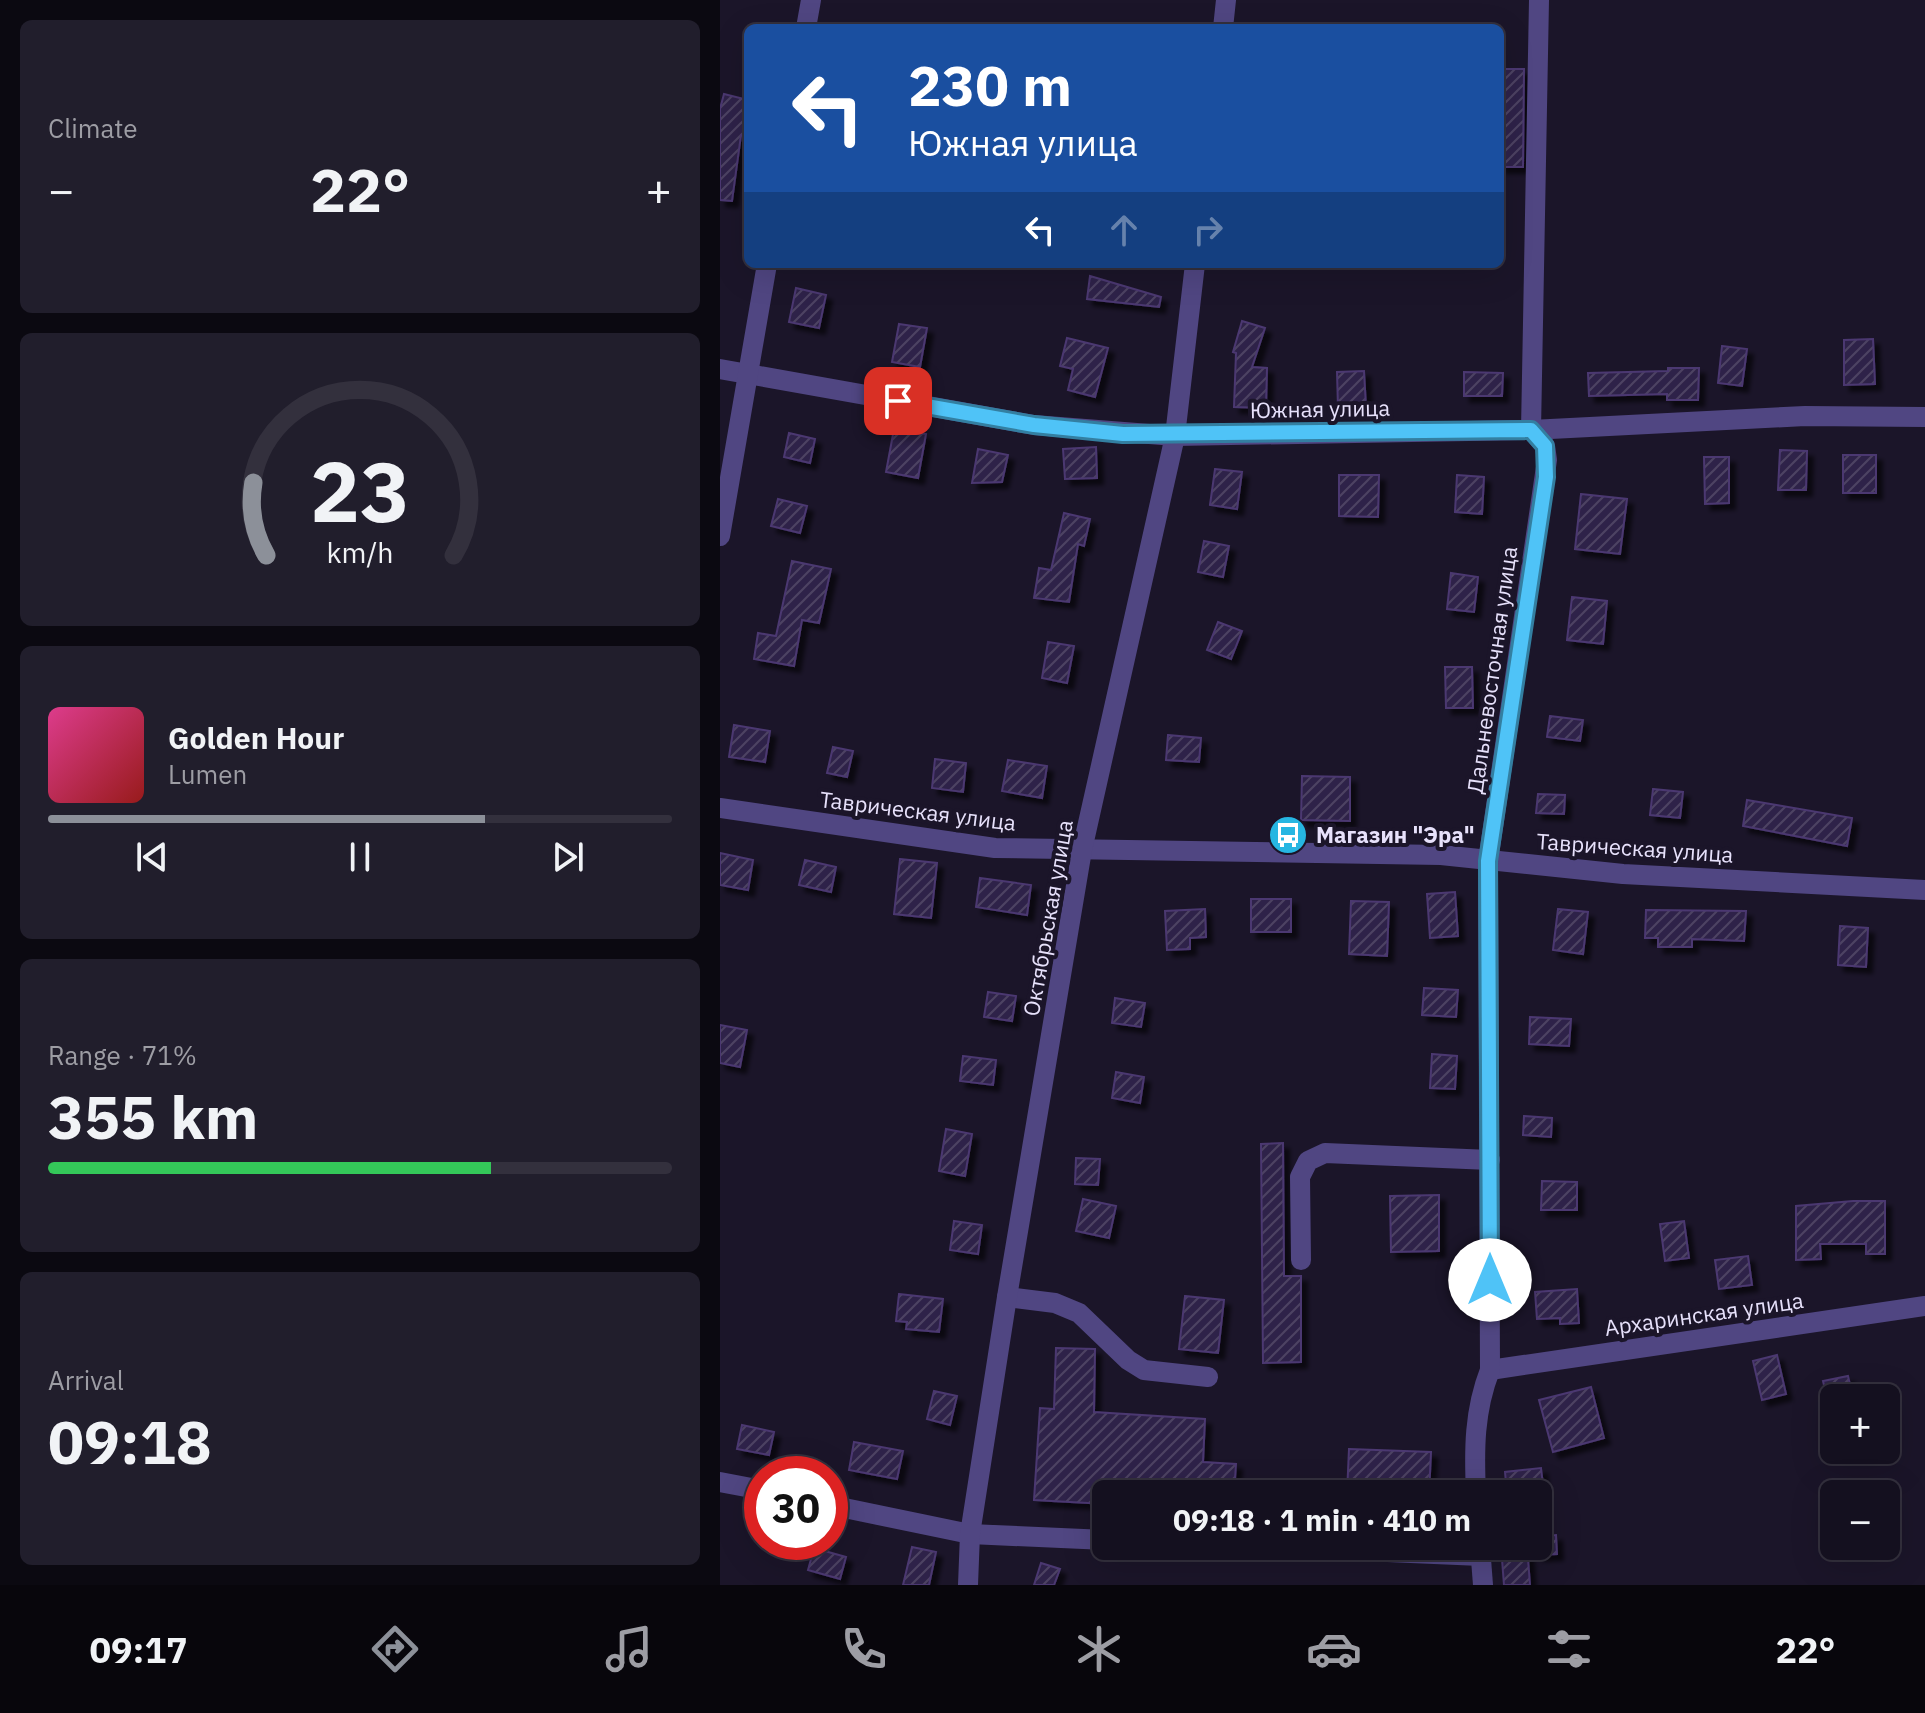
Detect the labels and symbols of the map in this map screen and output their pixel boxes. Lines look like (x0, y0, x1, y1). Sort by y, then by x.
pin (864, 367, 932, 435)
street label: Южная улица (1250, 393, 1391, 424)
street label: Дальневосточная улица (1460, 544, 1523, 795)
street label: Таврическая улица (818, 784, 1018, 837)
bus stop icon: Магазин "Эра" (1267, 814, 1309, 856)
street label: Октябрьская улица (1016, 817, 1079, 1018)
place label: Магазин "Эра" (1316, 820, 1475, 849)
street label: Таврическая улица (1536, 826, 1735, 869)
position arrow (1448, 1238, 1532, 1322)
street label: Архаринская улица (1603, 1285, 1806, 1342)
speed limit sign: 30 (744, 1456, 848, 1560)

